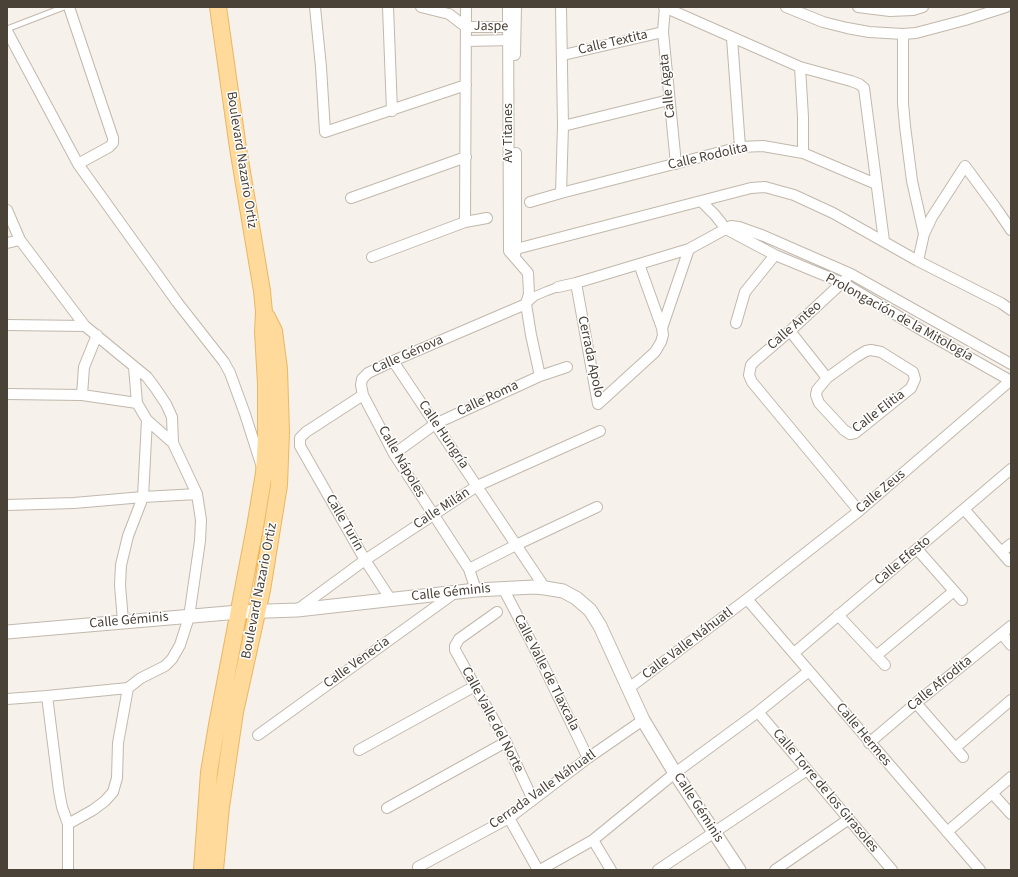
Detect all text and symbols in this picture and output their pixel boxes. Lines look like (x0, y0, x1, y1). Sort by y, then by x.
street label: Jaspe (474, 18, 508, 36)
street label: Calle Textita (577, 27, 649, 59)
street label: Calle Agata (656, 53, 680, 119)
street label: Boulevard Nazario Ortiz (222, 90, 260, 230)
street label: Av Titanes (501, 103, 517, 163)
street label: Calle Rodolita (667, 140, 749, 174)
street label: Prolongación de la Mitología (822, 270, 976, 366)
street label: Calle Anteo (764, 298, 826, 354)
street label: Cerrada Apolo (573, 315, 607, 399)
street label: Calle Génova (370, 332, 446, 378)
street label: Calle Roma (455, 377, 521, 421)
street label: Calle Elitia (849, 387, 909, 437)
street label: Calle Hungría (414, 398, 472, 472)
street label: Calle Nápoles (374, 423, 428, 501)
street label: Calle Zeus (853, 466, 909, 518)
street label: Calle Milán (411, 485, 473, 533)
street label: Calle Turín (321, 492, 367, 554)
street label: Boulevard Nazario Ortiz (239, 521, 281, 661)
street label: Calle Efesto (872, 533, 934, 589)
street label: Calle Géminis (411, 580, 491, 606)
street label: Calle Valle Náhuatl (639, 604, 737, 684)
street label: Calle Géminis (89, 609, 169, 633)
street label: Calle Valle de Tlaxcala (509, 612, 583, 734)
street label: Calle Venecia (321, 633, 393, 693)
street label: Calle Afrodita (904, 653, 976, 715)
street label: Calle Valle del Norte (457, 664, 527, 776)
street label: Calle Hermes (832, 700, 894, 770)
street label: Calle Torre de los Girasoles (768, 726, 882, 856)
street label: Cerrada Valle Náhuatl (486, 747, 600, 833)
street label: Calle Géminis (669, 770, 727, 846)

